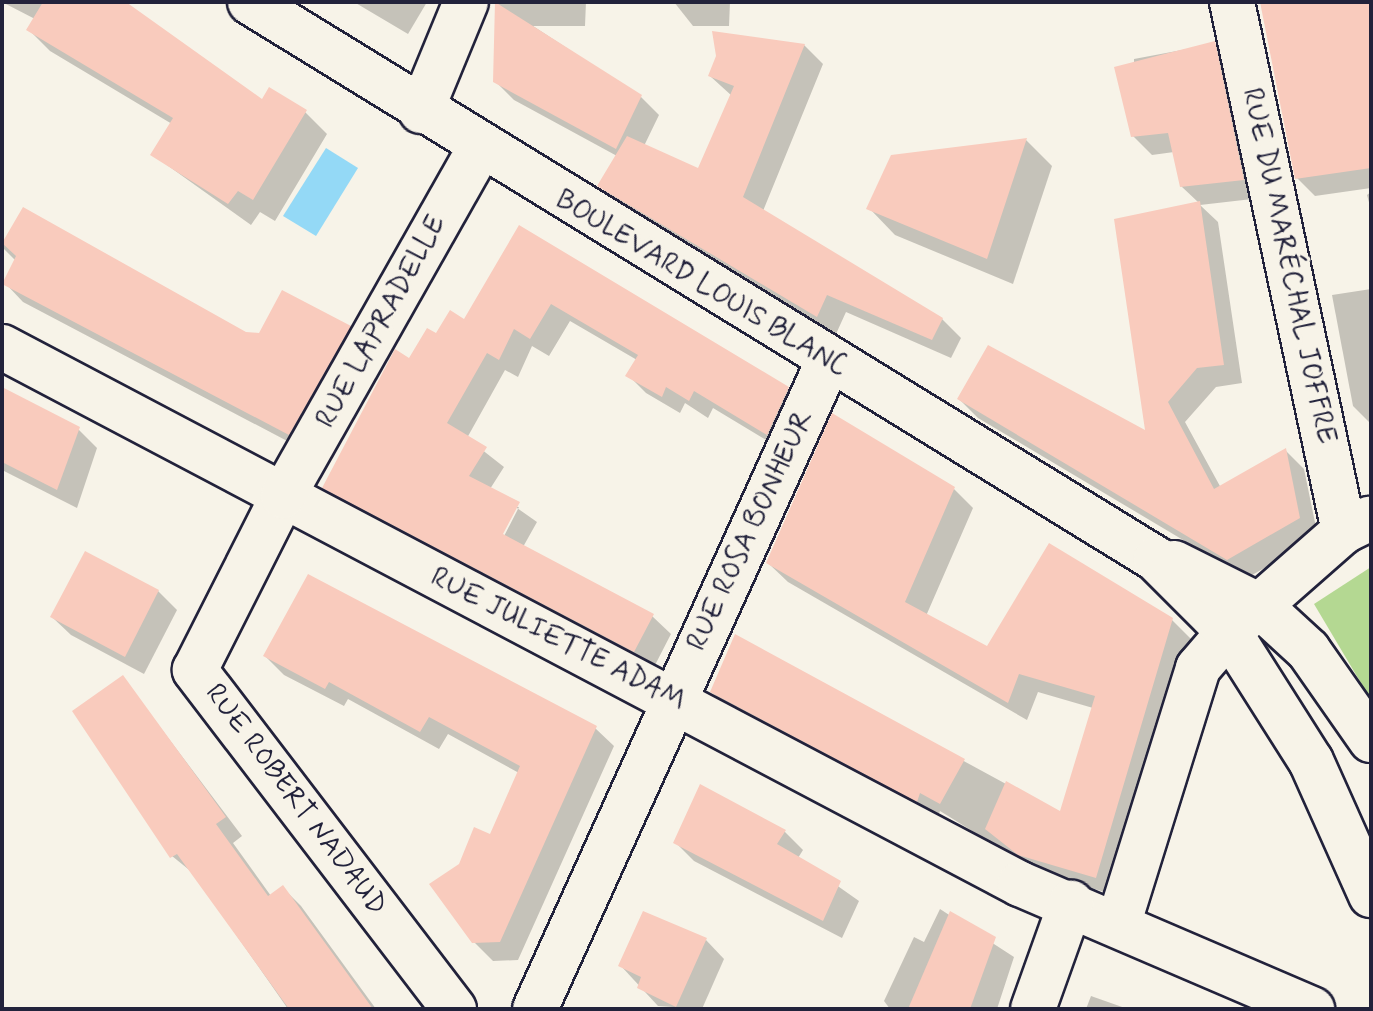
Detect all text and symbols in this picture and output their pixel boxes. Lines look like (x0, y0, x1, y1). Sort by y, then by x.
street label: RUE DU MARÉCHAL JOFFRE (1234, 85, 1342, 447)
street label: BOULEVARD LOUIS BLANC (548, 183, 854, 385)
street label: RUE LAPRADELLE (311, 212, 453, 432)
street label: RUE ROSA BONHEUR (680, 404, 822, 658)
street label: RUE JULIETTE ADAM (426, 562, 690, 718)
street label: RUE ROBERT NADAUD (196, 676, 394, 924)

